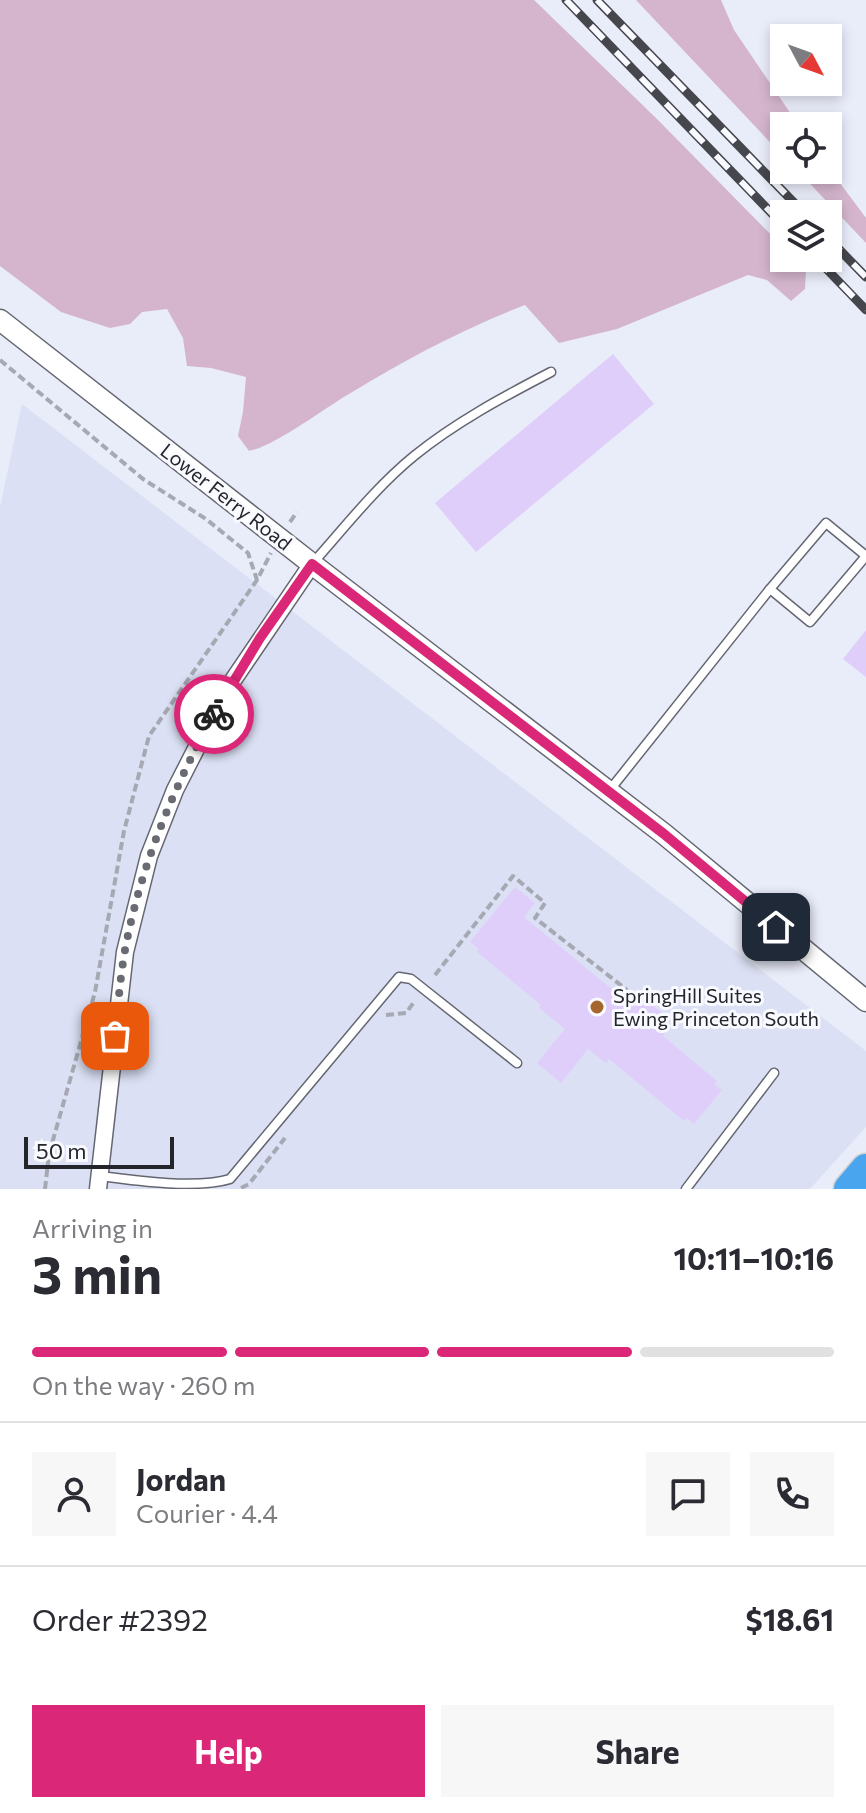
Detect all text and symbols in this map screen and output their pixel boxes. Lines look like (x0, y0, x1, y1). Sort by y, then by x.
north arrow (770, 24, 842, 96)
map controls (770, 24, 842, 272)
button: locate (770, 112, 842, 184)
button: layers (770, 200, 842, 272)
street label: Lower Ferry Road (156, 438, 297, 555)
courier (174, 674, 254, 754)
icon: bike (192, 692, 236, 736)
pin (742, 893, 810, 961)
icon: home (754, 905, 798, 949)
place label: SpringHill Suites Ewing Princeton South (613, 983, 819, 1030)
marker: SpringHill Suites Ewing Princeton South (588, 998, 606, 1016)
pin (81, 1002, 149, 1070)
icon: bag (93, 1014, 137, 1058)
scale bar (24, 1133, 174, 1169)
text: 50 m (36, 1137, 86, 1164)
text: Arriving in (32, 1212, 153, 1243)
text: 10:11–10:16 (673, 1239, 834, 1276)
text: 3 min (32, 1241, 162, 1305)
text: On the way · 260 m (32, 1369, 256, 1400)
button: person (32, 1452, 116, 1536)
button: chat (646, 1452, 730, 1536)
button: phone (750, 1452, 834, 1536)
text: Jordan (136, 1460, 226, 1497)
text: Courier · 4.4 (136, 1497, 278, 1528)
text: Order #2392 (32, 1600, 208, 1637)
text: $18.61 (745, 1600, 834, 1637)
button: Help (32, 1705, 425, 1797)
button: Share (441, 1705, 834, 1797)

